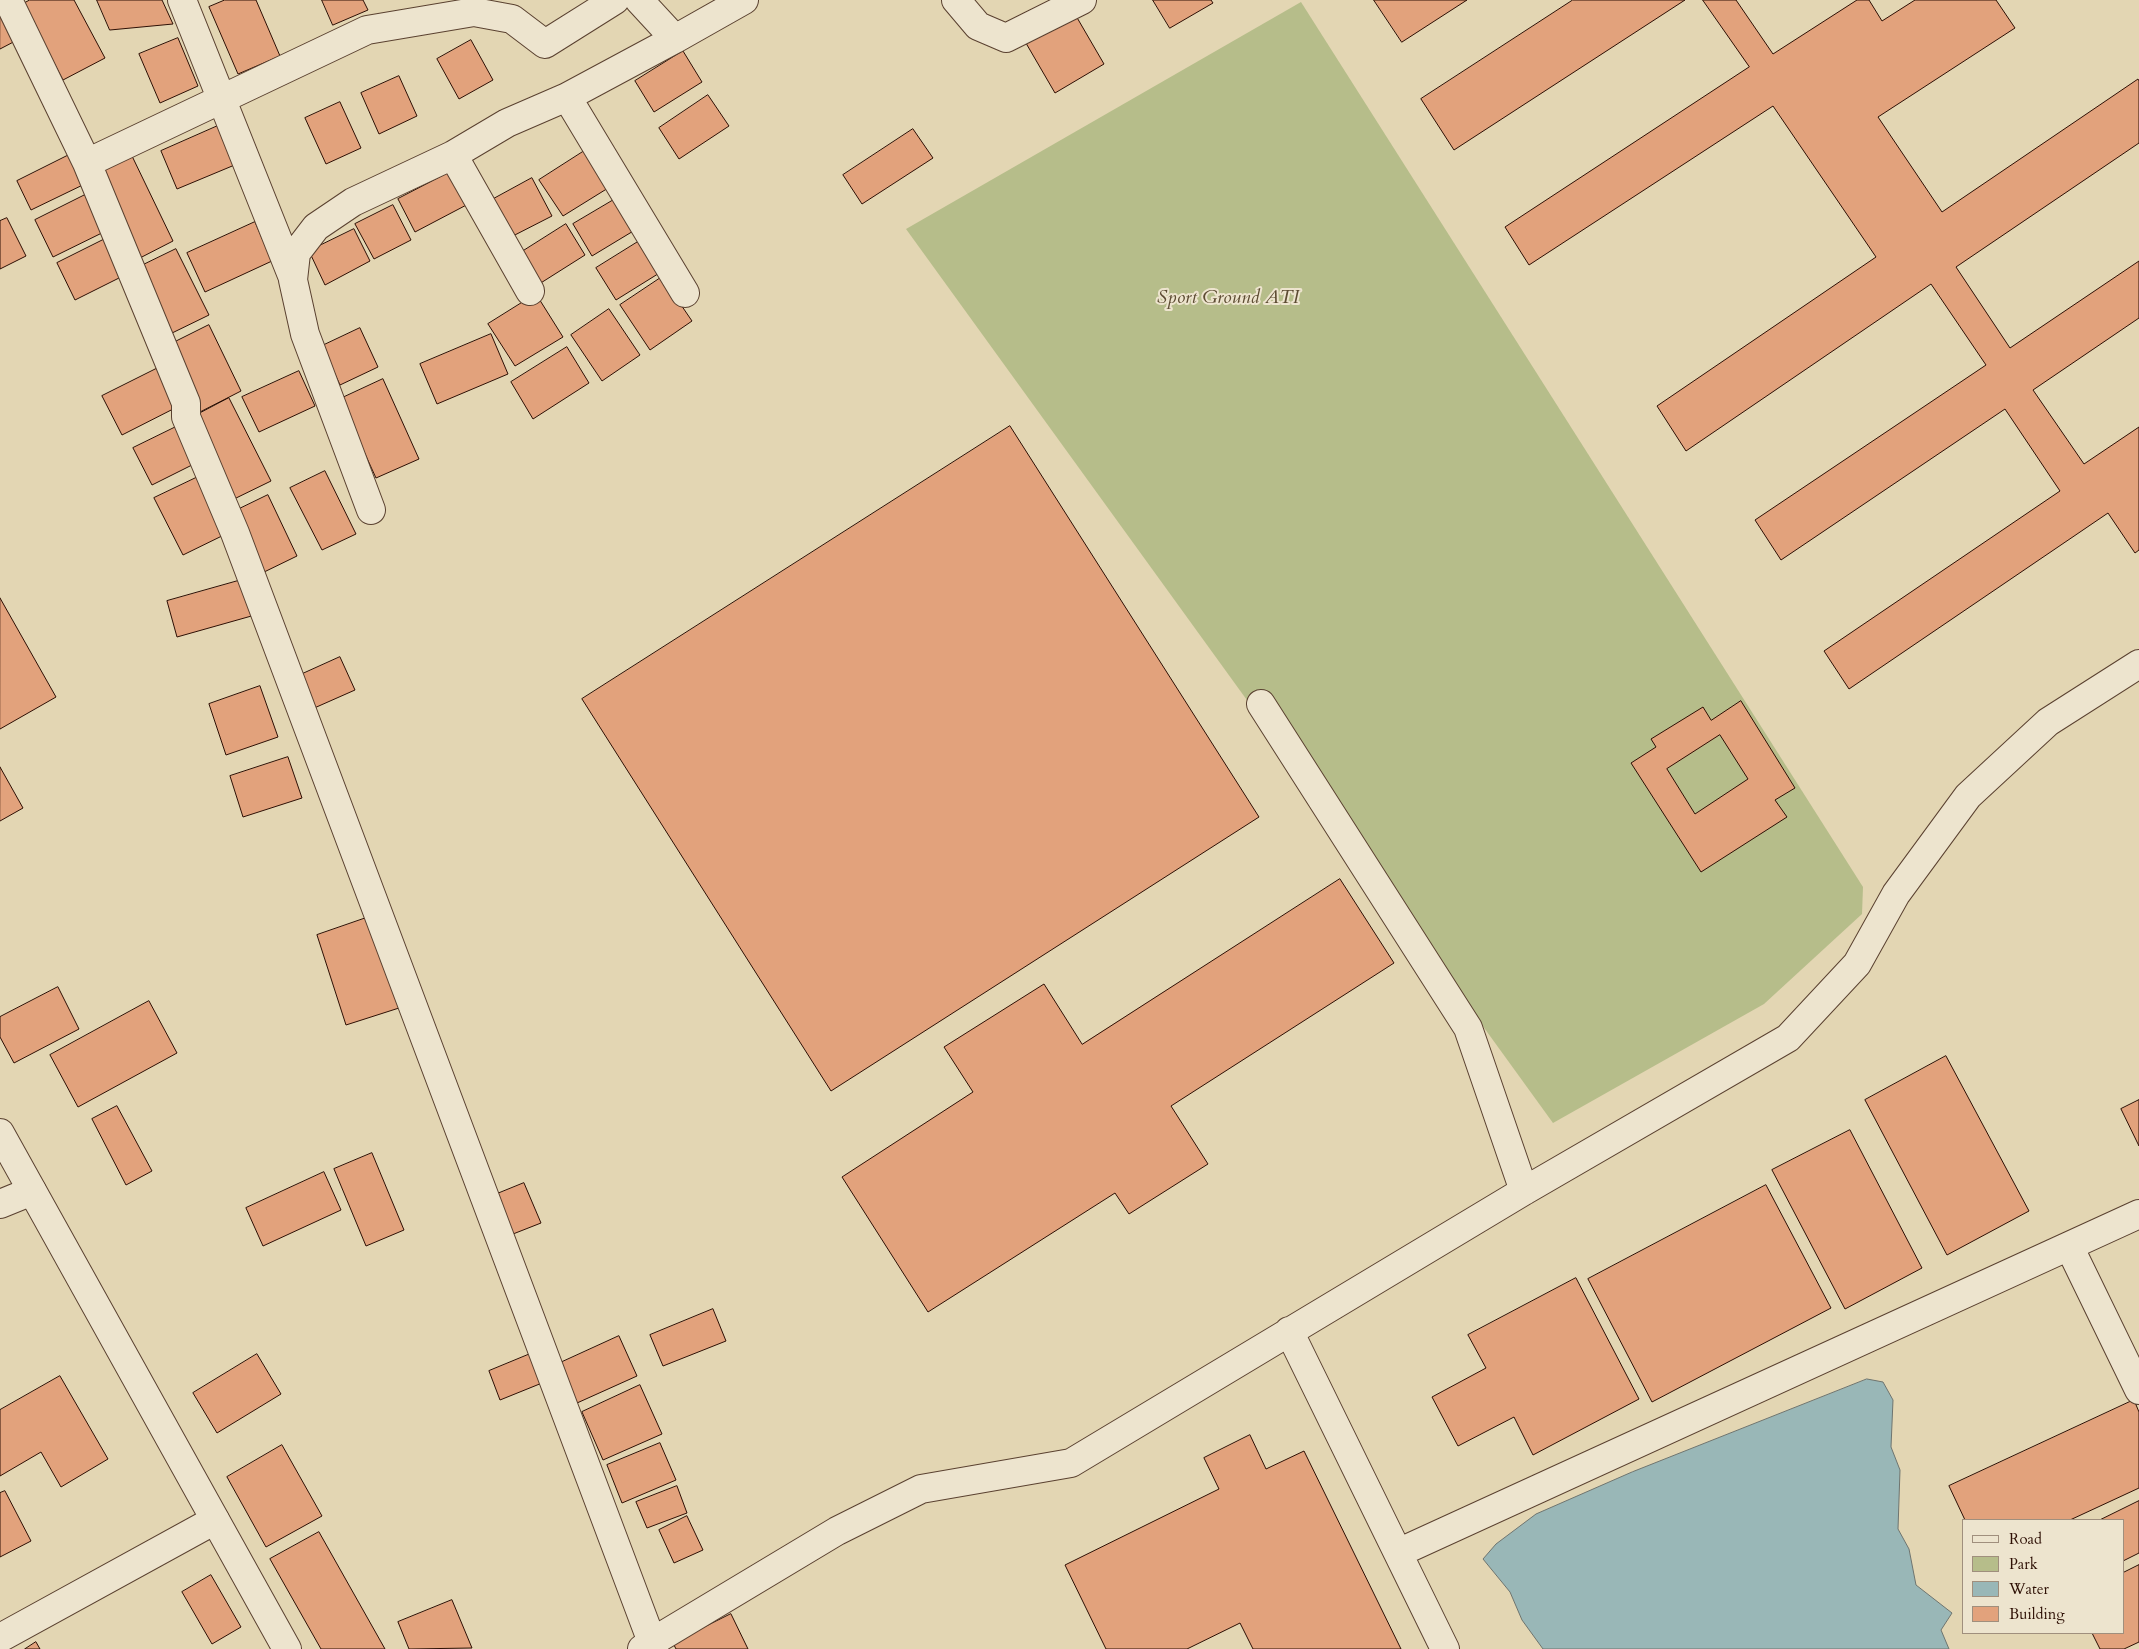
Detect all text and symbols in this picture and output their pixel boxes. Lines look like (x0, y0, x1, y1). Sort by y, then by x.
park label: Sport Ground ATI (1157, 288, 1299, 310)
legend (1962, 1519, 2124, 1634)
text: Road (2009, 1529, 2042, 1549)
text: Park (2009, 1554, 2038, 1574)
text: Water (2009, 1579, 2049, 1599)
text: Building (2009, 1604, 2065, 1624)

